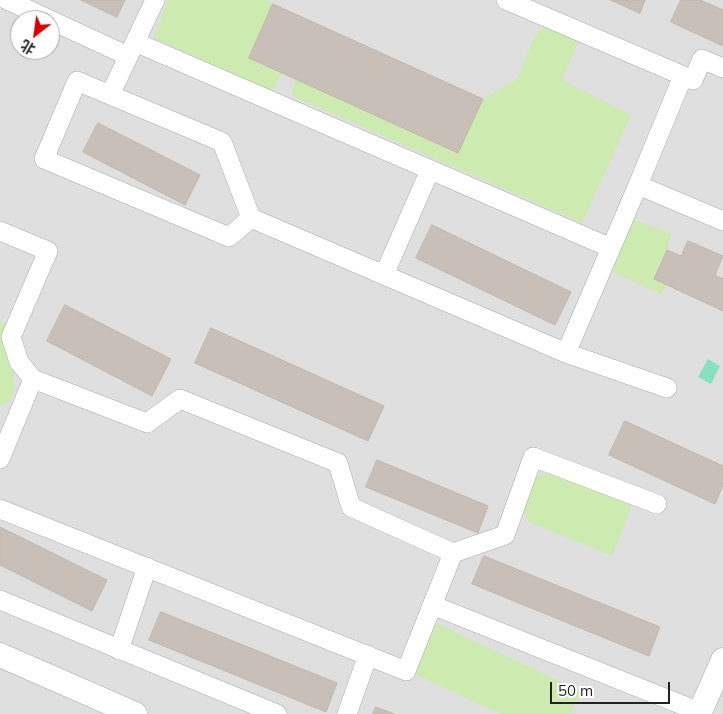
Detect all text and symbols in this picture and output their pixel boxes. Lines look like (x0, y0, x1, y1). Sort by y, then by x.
north arrow (10, 10, 60, 60)
text: 北 (17, 36, 39, 58)
scale bar (553, 672, 673, 704)
text: 50 m (558, 681, 593, 700)

